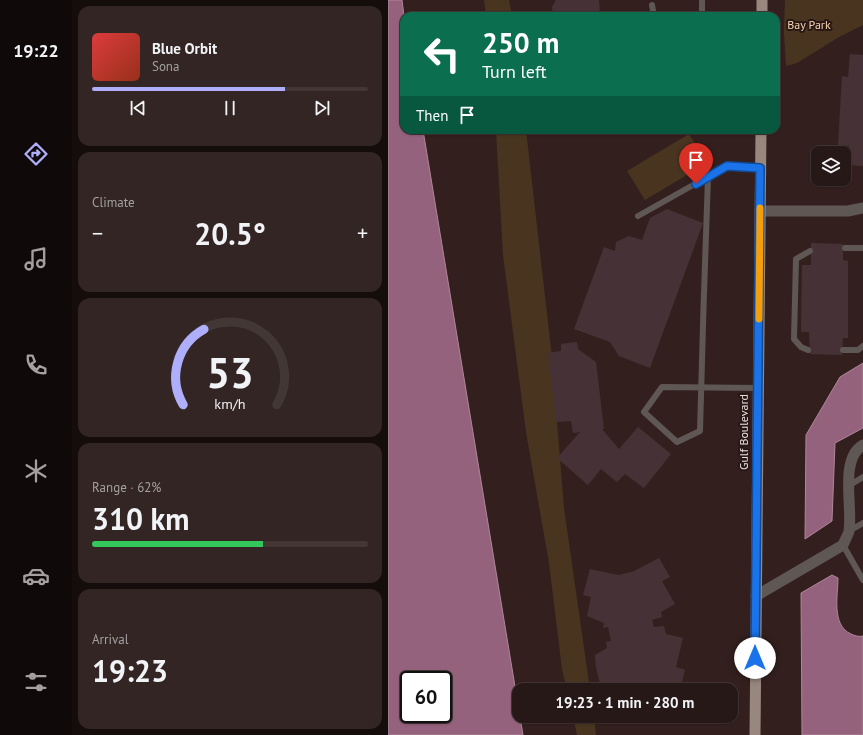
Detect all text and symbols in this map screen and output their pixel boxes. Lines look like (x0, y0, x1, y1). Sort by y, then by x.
park label: Bay Park (787, 17, 831, 32)
text: 250 m (482, 24, 559, 61)
icon: left (416, 28, 468, 80)
text: 19:22 (13, 39, 59, 62)
text: Blue Orbit (152, 39, 217, 58)
text: Sona (152, 58, 179, 75)
text: Turn left (482, 60, 547, 83)
icon: previous (127, 97, 149, 119)
icon: pause (219, 97, 241, 119)
icon: next (311, 97, 333, 119)
icon: arrive (456, 104, 478, 126)
text: Then (416, 106, 448, 125)
icon: directions (22, 140, 50, 168)
pin (679, 143, 713, 184)
map controls (811, 146, 851, 186)
button: layers (811, 146, 851, 186)
icon: arrive (685, 149, 707, 171)
text: Climate (92, 194, 135, 211)
text: 20.5° (194, 214, 266, 253)
text: − (92, 219, 103, 247)
text: + (357, 219, 368, 247)
icon: music (22, 245, 50, 273)
text: 53 (206, 346, 254, 399)
icon: phone (22, 351, 50, 379)
text: km/h (214, 394, 246, 413)
street label: Gulf Boulevard (736, 394, 751, 470)
icon: climate (22, 457, 50, 485)
text: Range · 62% (92, 479, 161, 496)
text: 310 km (92, 499, 190, 538)
icon: car (22, 562, 50, 590)
text: Arrival (92, 631, 128, 648)
position arrow (734, 637, 776, 679)
text: 19:23 (92, 651, 168, 690)
icon: filters (22, 668, 50, 696)
speed limit sign: 60 (400, 671, 452, 723)
text: 19:23 · 1 min · 280 m (556, 693, 694, 712)

